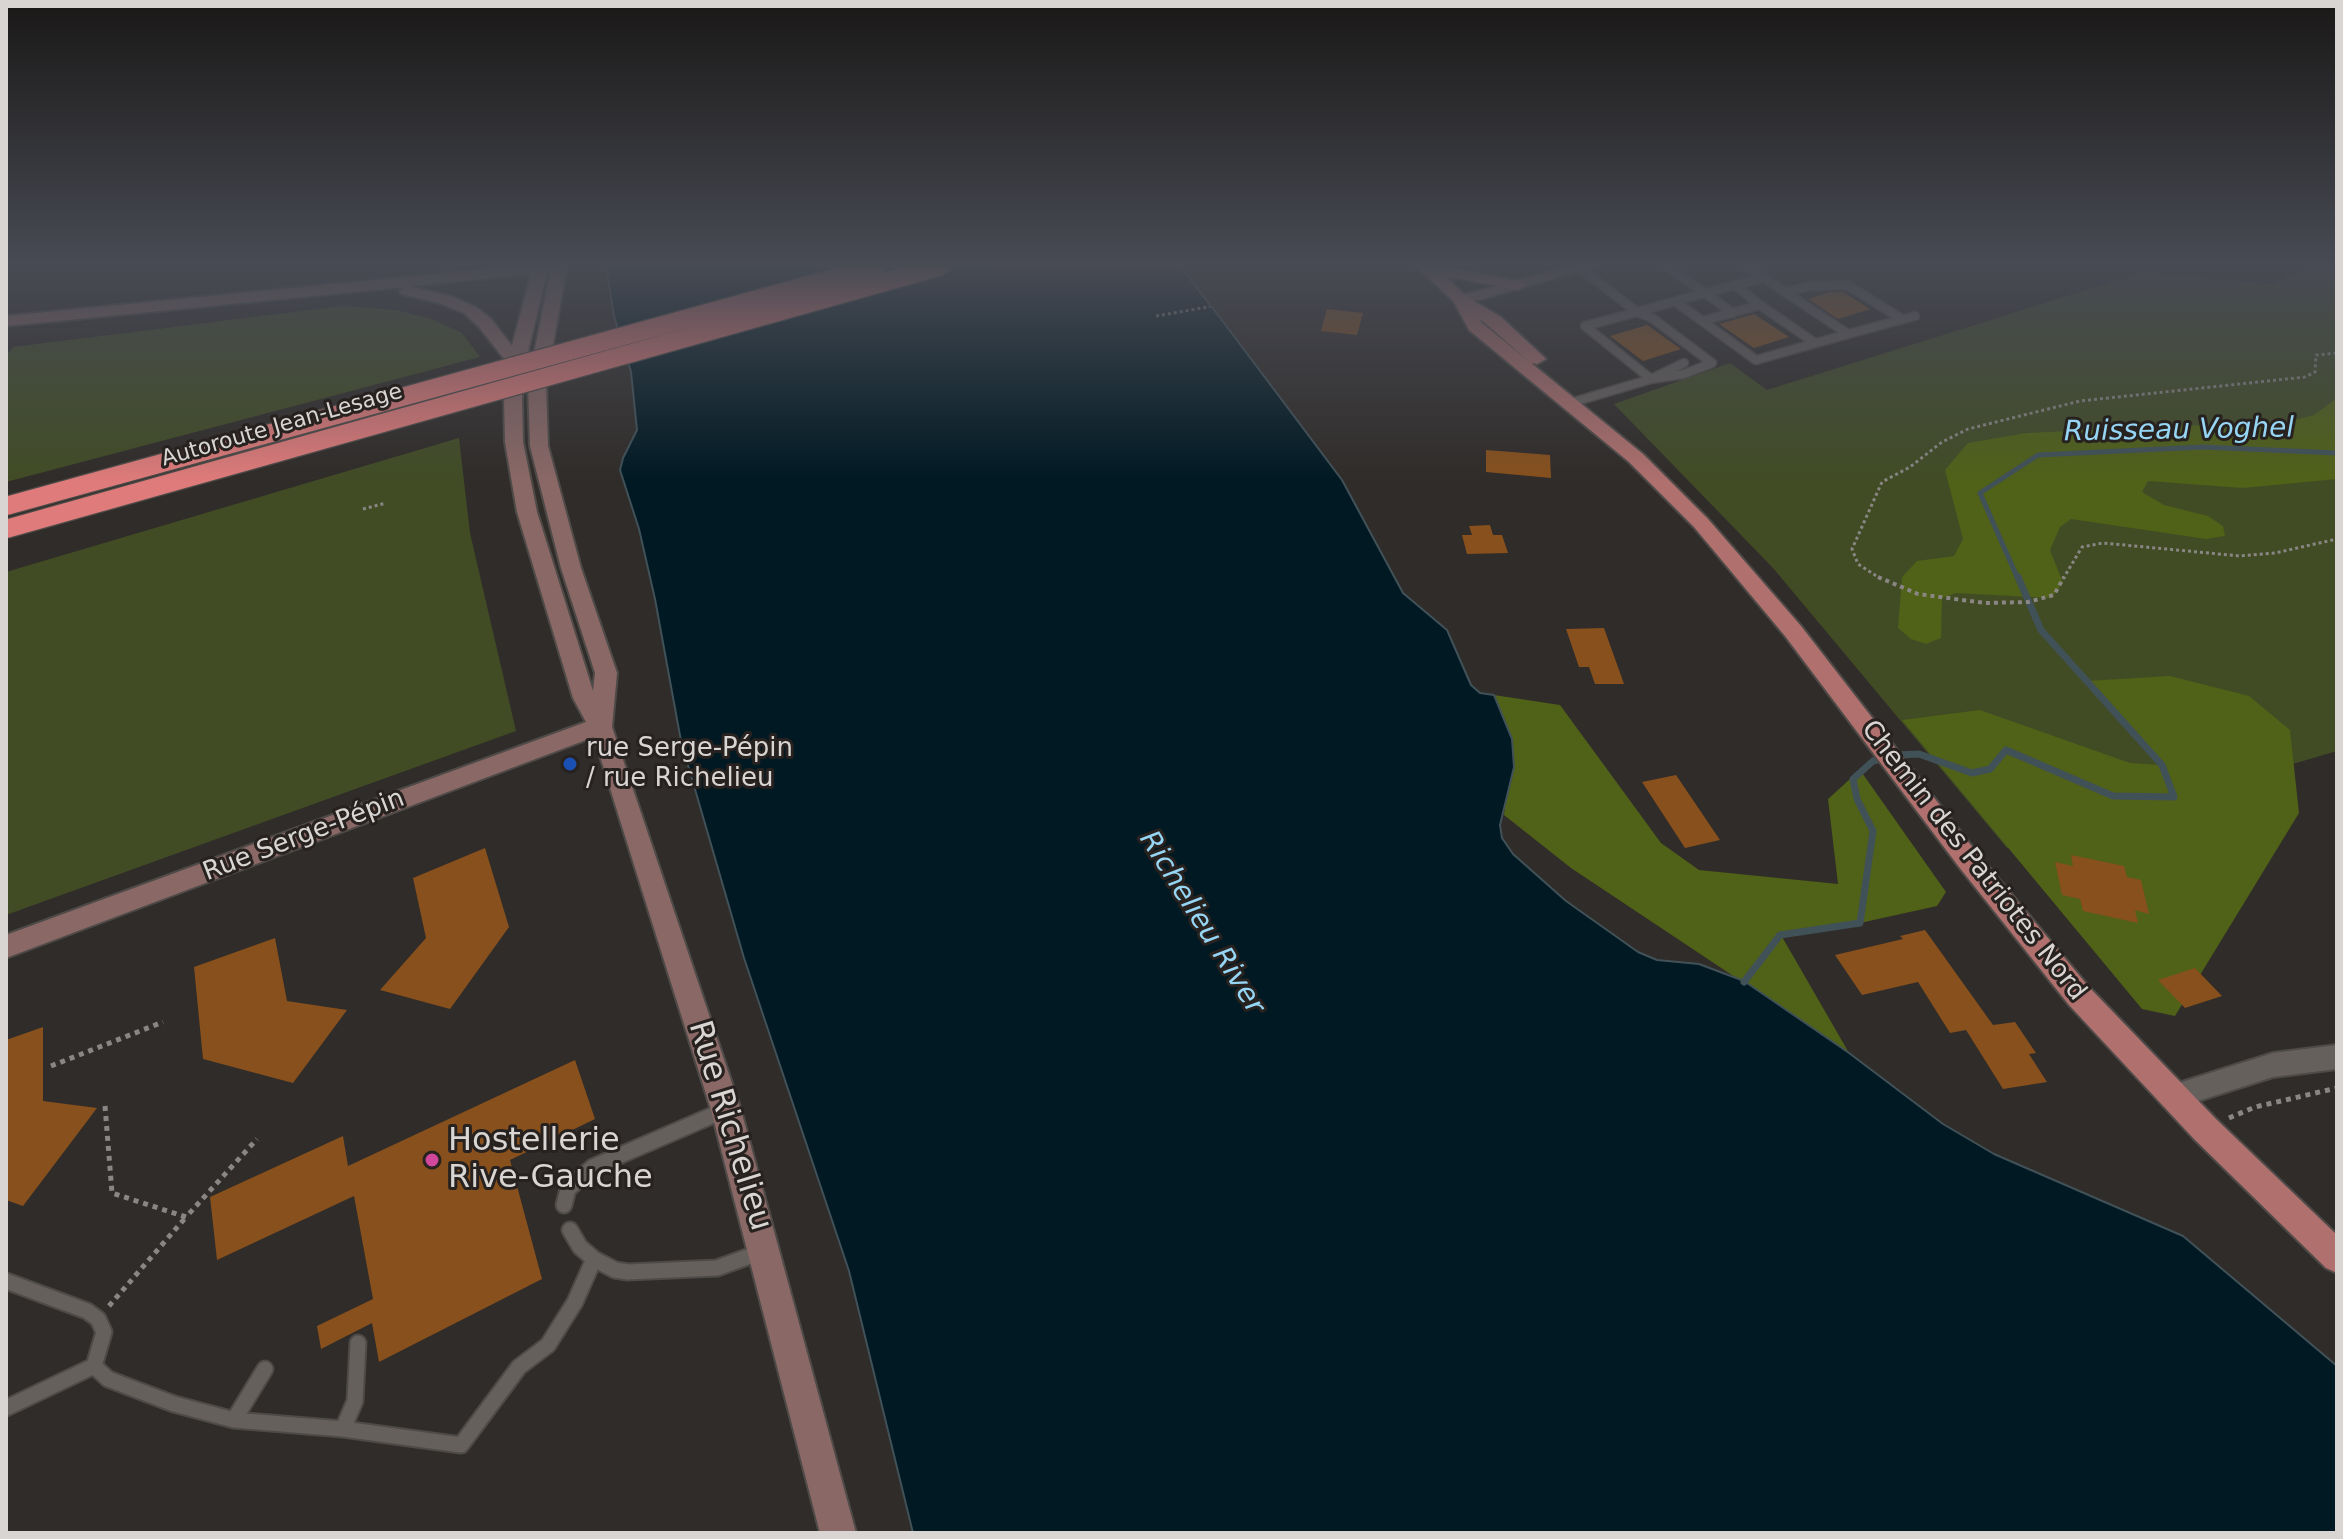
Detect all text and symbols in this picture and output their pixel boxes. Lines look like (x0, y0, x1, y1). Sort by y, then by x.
street label: Autoroute Jean-Lesage (158, 379, 406, 473)
water label: Ruisseau Voghel (2064, 412, 2294, 450)
street label: Chemin des Patriotes Nord (1854, 715, 2092, 1007)
place label: rue Serge-Pépin / rue Richelieu (586, 733, 793, 794)
marker: rue Serge-Pépin / rue Richelieu (561, 755, 579, 773)
street label: Rue Serge-Pépin (199, 783, 409, 889)
water label: Richelieu River (1131, 825, 1271, 1021)
street label: Rue Richelieu (679, 1016, 779, 1236)
place label: Hostellerie Rive-Gauche (448, 1123, 653, 1198)
marker: Hostellerie Rive-Gauche (423, 1151, 441, 1169)

